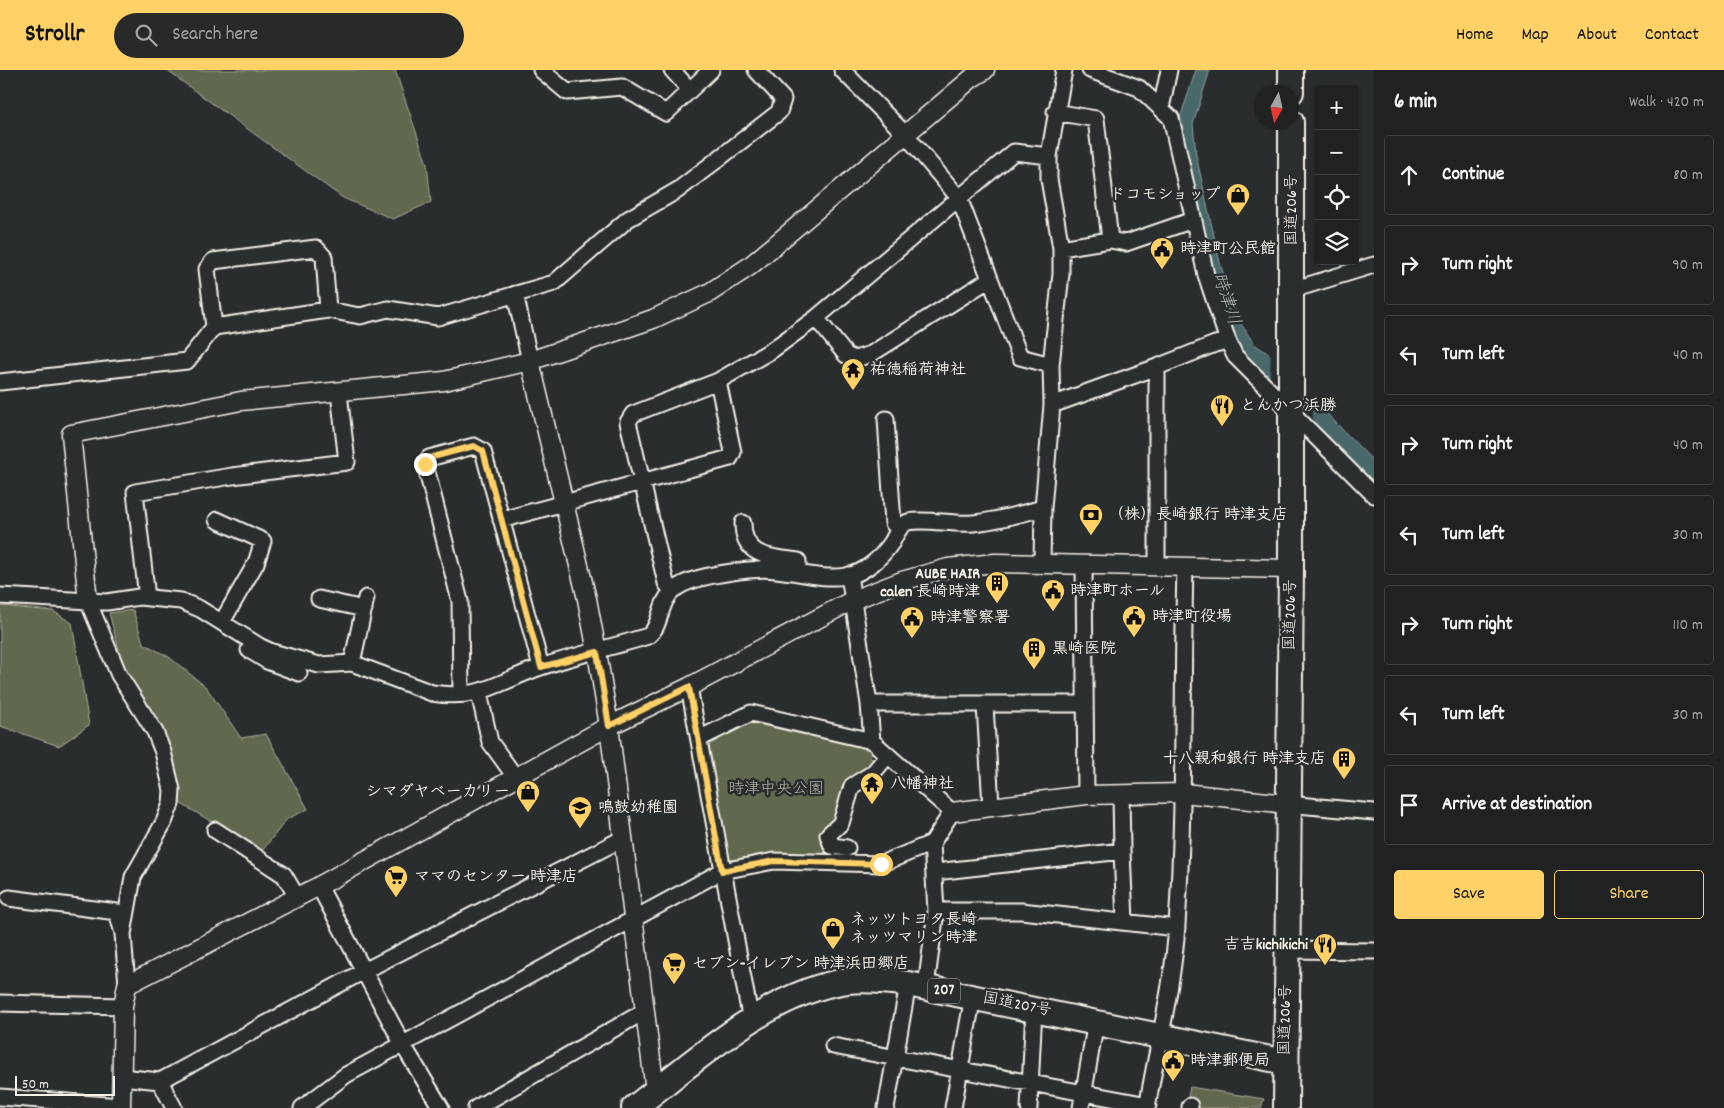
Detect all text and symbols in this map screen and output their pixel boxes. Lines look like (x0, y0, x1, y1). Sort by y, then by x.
search box (114, 13, 464, 58)
text: Strollr (25, 18, 84, 52)
icon: search (132, 21, 160, 49)
text: Search here (172, 22, 258, 49)
text: Home (1456, 23, 1493, 48)
text: Map (1521, 23, 1549, 48)
text: About (1577, 23, 1617, 48)
text: Contact (1645, 23, 1699, 48)
north arrow (1254, 85, 1299, 130)
map controls (1314, 85, 1359, 265)
button: + (1314, 85, 1359, 130)
text: 6 min (1394, 88, 1437, 118)
text: Walk · 420 m (1629, 91, 1704, 114)
button: − (1314, 130, 1359, 175)
icon: ahead (1395, 161, 1423, 189)
text: Continue (1442, 162, 1504, 189)
text: 80 m (1673, 164, 1703, 187)
street label: 国道206号 (1281, 174, 1304, 246)
button: locate (1314, 175, 1359, 220)
shop icon: ドコモショップ (1225, 182, 1251, 216)
place label: ドコモショップ (1109, 184, 1220, 207)
button: layers (1314, 220, 1359, 265)
public building icon: 時津町公民館 (1149, 236, 1175, 270)
place label: 時津町公民館 (1180, 238, 1276, 261)
icon: right (1395, 251, 1423, 279)
text: Turn right (1442, 252, 1513, 279)
text: 90 m (1672, 254, 1703, 277)
water label: 時津川 (1205, 269, 1245, 329)
icon: left (1395, 341, 1423, 369)
text: Turn left (1442, 342, 1505, 369)
text: 40 m (1673, 344, 1703, 367)
temple icon: 祐徳稲荷神社 (840, 357, 866, 391)
place label: 祐徳稲荷神社 (870, 359, 966, 382)
restaurant icon: とんかつ浜勝 (1209, 393, 1235, 427)
place label: とんかつ浜勝 (1240, 395, 1337, 418)
icon: right (1395, 431, 1423, 459)
text: Turn right (1442, 432, 1513, 459)
text: 40 m (1673, 434, 1703, 457)
route end (414, 453, 437, 476)
bank icon: （株）長崎銀行 時津支店 (1078, 502, 1104, 536)
place label: （株）長崎銀行 時津支店 (1108, 504, 1288, 527)
icon: left (1395, 521, 1423, 549)
text: Turn left (1442, 522, 1505, 549)
text: 30 m (1673, 524, 1703, 547)
place label: AUBE HAIR calen 長崎時津 (880, 563, 980, 604)
building icon: AUBE HAIR calen 長崎時津 (984, 570, 1010, 604)
public building icon: 時津町ホール (1040, 578, 1066, 612)
street label: 国道206号 (1279, 579, 1303, 651)
place label: 時津町ホール (1070, 580, 1165, 603)
public building icon: 時津町役場 (1121, 604, 1147, 638)
public building icon: 時津警察署 (899, 605, 925, 639)
place label: 時津町役場 (1152, 606, 1232, 629)
place label: 時津警察署 (930, 607, 1010, 630)
icon: right (1395, 611, 1423, 639)
text: Turn right (1442, 612, 1513, 639)
text: 110 m (1673, 614, 1703, 637)
building icon: 黒崎医院 (1021, 636, 1047, 670)
place label: 黒崎医院 (1052, 638, 1116, 661)
icon: left (1395, 701, 1423, 729)
text: Turn left (1442, 702, 1505, 729)
text: 30 m (1673, 704, 1703, 727)
building icon: 十八親和銀行 時津支店 (1331, 746, 1357, 780)
place label: 十八親和銀行 時津支店 (1162, 748, 1326, 771)
temple icon: 八幡神社 (859, 771, 885, 805)
place label: 八幡神社 (890, 773, 954, 796)
park label: 時津中央公園 (728, 778, 824, 801)
shop icon: シマダヤベーカリー (515, 779, 541, 813)
place label: シマダヤベーカリー (366, 781, 510, 804)
icon: arrive (1395, 791, 1423, 819)
text: Arrive at destination (1442, 792, 1592, 819)
school or university icon: 鳴鼓幼稚園 (567, 795, 593, 829)
place label: 鳴鼓幼稚園 (598, 797, 678, 820)
route start (870, 853, 893, 876)
supermarket icon: ママのセンター 時津店 (383, 864, 409, 898)
place label: ママのセンター 時津店 (414, 866, 578, 889)
button: Save (1394, 870, 1544, 919)
button: Share (1554, 870, 1704, 919)
place label: ネッツトヨタ長崎 ネッツマリン時津 (850, 909, 977, 950)
shop icon: ネッツトヨタ長崎 ネッツマリン時津 (820, 916, 846, 950)
restaurant icon: 吉吉kichikichi (1312, 932, 1338, 966)
place label: 吉吉kichikichi (1224, 934, 1308, 957)
supermarket icon: セブン-イレブン 時津浜田郷店 (661, 951, 687, 985)
place label: セブン-イレブン 時津浜田郷店 (692, 953, 909, 976)
road number: 207 (928, 978, 960, 1004)
street label: 国道206号 (1274, 984, 1298, 1056)
street label: 国道207号 (981, 987, 1053, 1023)
public building icon: 時津郵便局 (1160, 1048, 1186, 1082)
place label: 時津郵便局 (1190, 1050, 1270, 1073)
scale bar (15, 1073, 115, 1096)
text: 50 m (22, 1075, 49, 1095)

